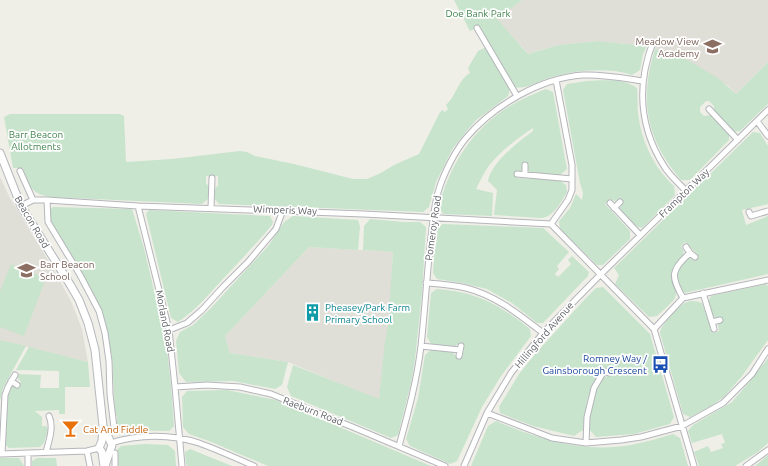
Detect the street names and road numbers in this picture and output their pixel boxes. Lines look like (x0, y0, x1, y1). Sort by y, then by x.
street label: Frampton Way (657, 166, 711, 220)
street label: Beacon Road (13, 194, 51, 250)
street label: Pomeroy Road (423, 195, 443, 261)
street label: Wimperis Way (253, 203, 317, 217)
street label: Morland Road (154, 289, 176, 353)
street label: Hillingford Avenue (512, 300, 576, 370)
street label: Raeburn Road (281, 395, 345, 428)

